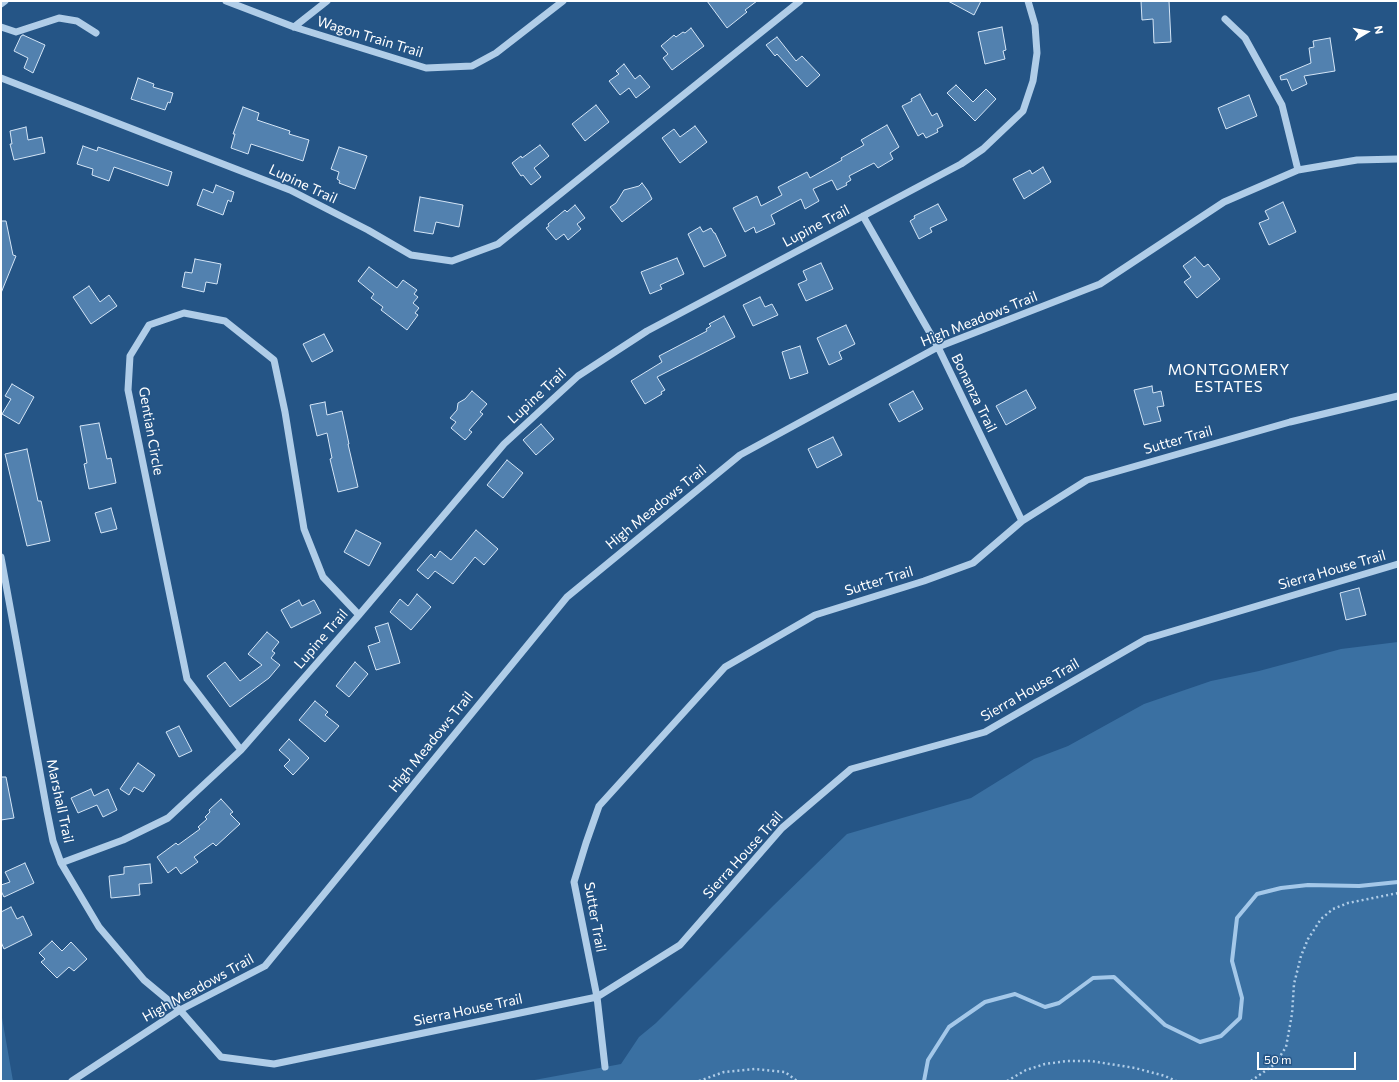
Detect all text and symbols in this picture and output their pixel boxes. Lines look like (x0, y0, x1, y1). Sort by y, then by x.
north arrow (1347, 12, 1387, 52)
street label: Wagon Train Trail (315, 13, 425, 61)
text: N (1372, 25, 1386, 35)
street label: Lupine Trail (266, 161, 340, 207)
street label: Lupine Trail (780, 201, 852, 251)
street label: High Meadows Trail (918, 288, 1040, 350)
street label: Bonanza Trail (948, 351, 1000, 435)
district label: MONTGOMERY ESTATES (1168, 361, 1290, 396)
street label: Lupine Trail (504, 365, 570, 427)
street label: Gentian Circle (135, 386, 167, 476)
street label: Sutter Trail (1142, 422, 1214, 458)
street label: High Meadows Trail (602, 461, 710, 553)
street label: Sierra House Trail (1276, 547, 1388, 593)
street label: Sutter Trail (843, 563, 915, 599)
street label: Lupine Trail (291, 606, 351, 672)
street label: Sierra House Trail (978, 655, 1082, 725)
street label: High Meadows Trail (385, 688, 477, 796)
street label: Marshall Trail (43, 758, 77, 844)
street label: Sierra House Trail (700, 808, 786, 902)
street label: Sutter Trail (581, 881, 609, 953)
street label: High Meadows Trail (139, 950, 257, 1026)
street label: Sierra House Trail (412, 990, 524, 1030)
scale bar (1259, 1044, 1358, 1070)
text: 50 m (1264, 1052, 1292, 1066)

